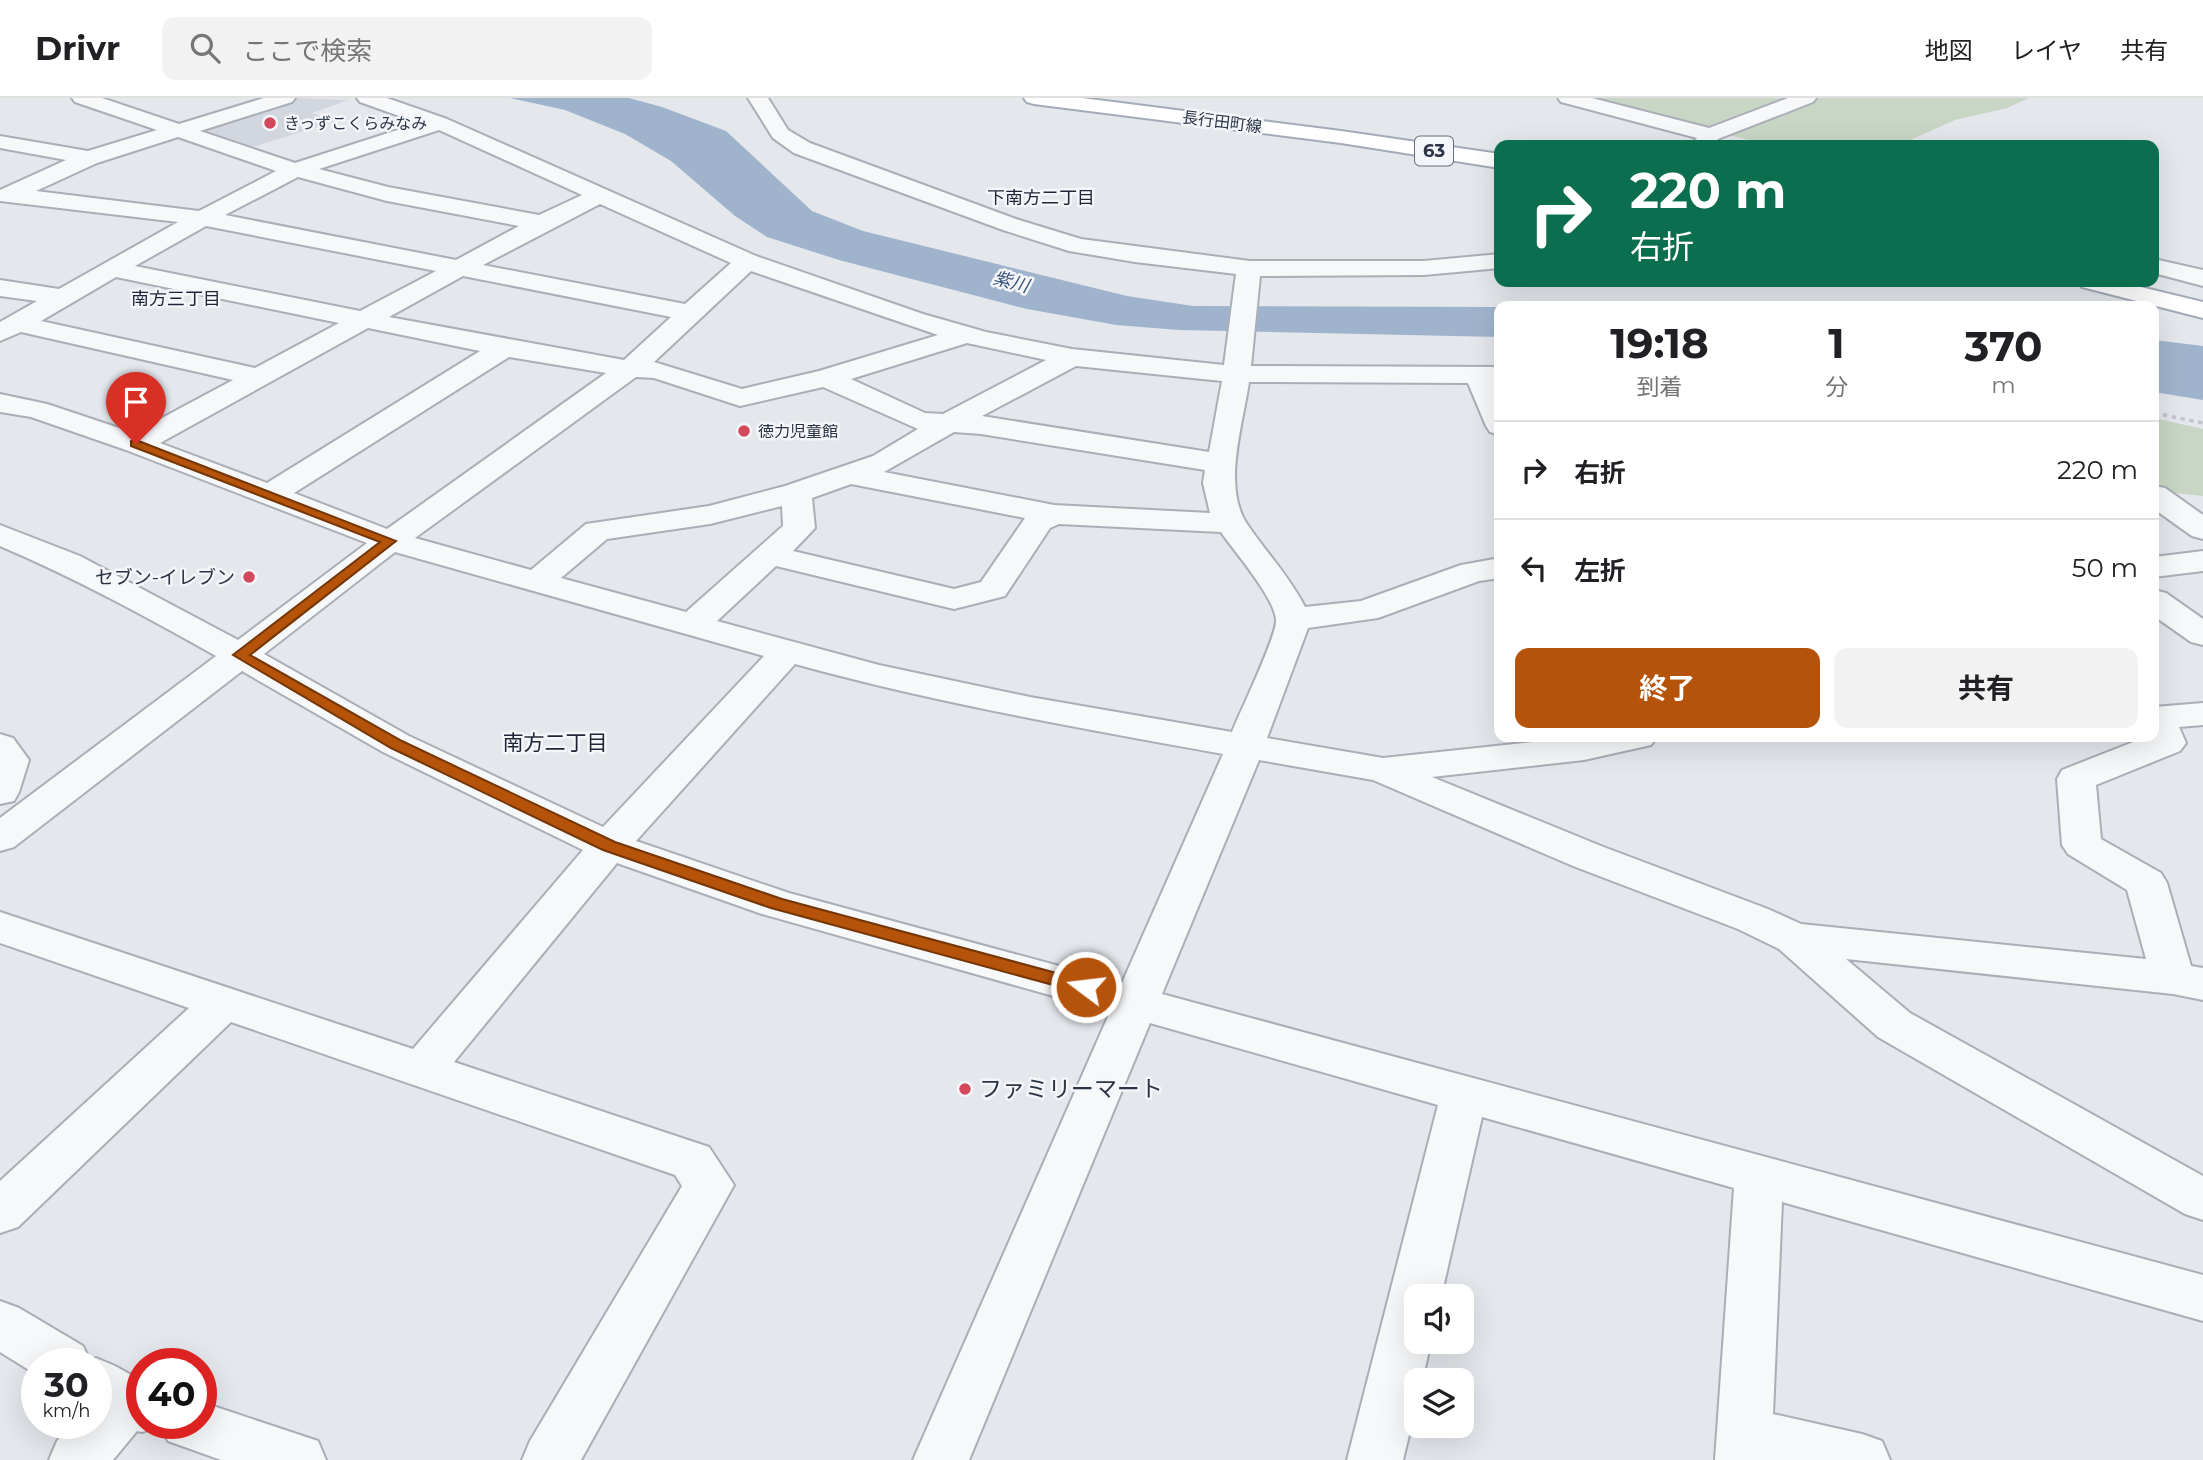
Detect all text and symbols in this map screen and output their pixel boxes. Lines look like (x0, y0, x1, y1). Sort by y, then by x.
search box (162, 17, 652, 80)
text: Drivr (35, 28, 120, 68)
icon: search (186, 29, 224, 67)
text: ここで検索 (242, 35, 372, 67)
text: 地図 (1925, 36, 1973, 65)
text: レイヤ (2011, 36, 2082, 65)
text: 共有 (2120, 36, 2168, 65)
street label: 長行田町線 (1181, 108, 1263, 136)
place label: きっずこくらみなみ (284, 114, 427, 133)
marker: きっずこくらみなみ (262, 115, 278, 131)
road number: 63 (1415, 136, 1453, 166)
text: 220 m (1630, 161, 1786, 220)
icon: right (1515, 168, 1606, 259)
district label: 下南方二丁目 (987, 187, 1095, 209)
text: 右折 (1630, 227, 1694, 266)
water label: 紫川 (991, 267, 1033, 298)
district label: 南方三丁目 (131, 288, 221, 310)
text: 19:18 (1610, 317, 1709, 369)
text: 1 (1828, 317, 1845, 369)
text: 370 (1964, 320, 2043, 372)
text: m (1991, 371, 2016, 399)
pin (106, 372, 166, 444)
text: 到着 (1637, 373, 1683, 401)
text: 分 (1825, 373, 1848, 401)
icon: arrive (117, 383, 155, 421)
place label: 徳力児童館 (758, 422, 838, 441)
marker: 徳力児童館 (736, 423, 752, 439)
icon: right (1515, 451, 1553, 489)
text: 220 m (2057, 454, 2138, 486)
text: 右折 (1574, 457, 1626, 489)
icon: left (1515, 549, 1553, 587)
text: 50 m (2072, 552, 2138, 584)
text: 左折 (1574, 555, 1626, 587)
place label: セブン-イレブン (95, 566, 235, 589)
marker: セブン-イレブン (241, 569, 257, 585)
button: 終了 (1515, 648, 1820, 728)
button: 共有 (1834, 648, 2138, 728)
district label: 南方二丁目 (503, 730, 608, 755)
position arrow (1049, 950, 1123, 1024)
place label: ファミリーマート (979, 1075, 1163, 1103)
marker: ファミリーマート (957, 1081, 973, 1097)
map controls (1404, 1284, 1474, 1438)
button: sound (1404, 1284, 1474, 1354)
speed limit sign: 40 (126, 1348, 217, 1439)
text: 30 (44, 1363, 89, 1406)
button: layers (1404, 1368, 1474, 1438)
text: km/h (42, 1400, 91, 1422)

